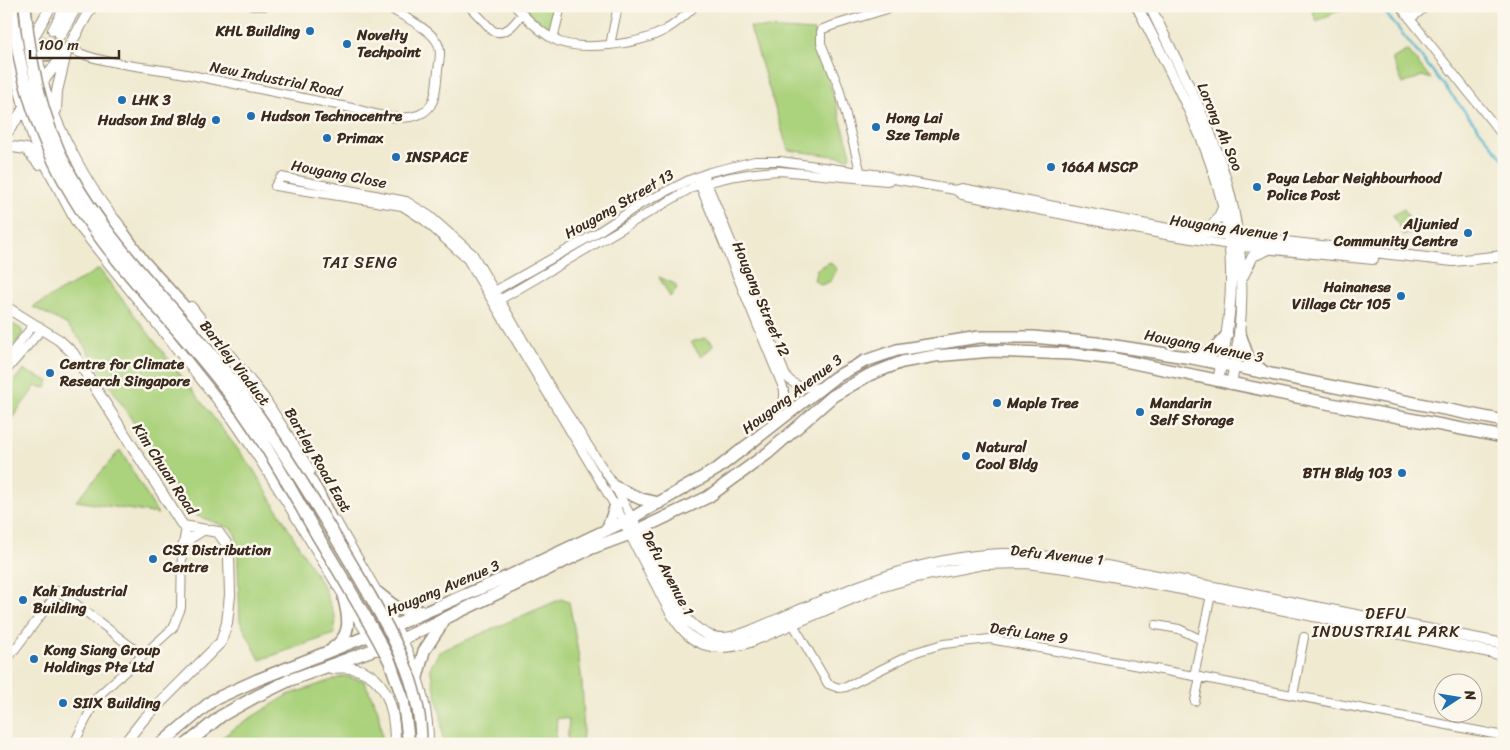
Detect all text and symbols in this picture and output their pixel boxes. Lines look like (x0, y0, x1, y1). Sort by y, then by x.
place label: KHL Building (215, 18, 300, 44)
place label: Novelty Techpoint (356, 22, 422, 65)
marker: KHL Building (304, 25, 316, 37)
scale bar (30, 28, 119, 60)
text: 100 m (38, 32, 79, 58)
marker: Novelty Techpoint (341, 38, 353, 50)
street label: New Industrial Road (208, 53, 345, 105)
street label: Lorong Ah Soo (1190, 79, 1251, 176)
place label: LHK 3 (132, 87, 171, 113)
marker: LHK 3 (116, 94, 128, 106)
place label: Hudson Technocentre (260, 103, 403, 129)
place label: Hong Lai Sze Temple (885, 105, 960, 148)
place label: Hudson Ind Bldg (97, 107, 206, 133)
marker: Hudson Technocentre (245, 110, 257, 122)
marker: Hudson Ind Bldg (210, 114, 222, 126)
marker: Hong Lai Sze Temple (870, 121, 882, 133)
place label: Primax (337, 125, 384, 151)
marker: Primax (321, 132, 333, 144)
place label: INSPACE (405, 144, 469, 170)
marker: INSPACE (390, 151, 402, 163)
street label: Hougang Close (289, 152, 389, 196)
place label: 166A MSCP (1061, 154, 1139, 180)
marker: 166A MSCP (1045, 161, 1057, 173)
street label: Hougang Street 13 (559, 162, 679, 246)
place label: Paya Lebar Neighbourhood Police Post (1267, 165, 1443, 208)
marker: Paya Lebar Neighbourhood Police Post (1251, 181, 1263, 193)
street label: Hougang Avenue 1 (1168, 207, 1290, 249)
place label: Aljunied Community Centre (1333, 211, 1460, 254)
marker: Aljunied Community Centre (1462, 227, 1474, 239)
street label: Hougang Street 12 (725, 237, 797, 361)
district label: TAI SENG (322, 248, 398, 277)
place label: Hainanese Village Ctr 105 (1292, 274, 1391, 317)
marker: Hainanese Village Ctr 105 (1395, 290, 1407, 302)
street label: Bartley Viaduct (193, 314, 277, 412)
street label: Hougang Avenue 3 (1142, 322, 1266, 370)
street label: Hougang Avenue 3 (736, 347, 848, 441)
place label: Centre for Climate Research Singapore (59, 351, 191, 394)
marker: Centre for Climate Research Singapore (44, 367, 56, 379)
place label: Maple Tree (1006, 390, 1079, 416)
place label: Mandarin Self Storage (1149, 390, 1234, 433)
marker: Maple Tree (991, 397, 1003, 409)
street label: Bartley Road East (277, 402, 359, 518)
marker: Mandarin Self Storage (1134, 406, 1146, 418)
street label: Kim Chuan Road (125, 418, 205, 521)
place label: Natural Cool Bldg (975, 434, 1039, 477)
marker: Natural Cool Bldg (960, 450, 972, 462)
place label: BTH Bldg 103 (1303, 460, 1393, 486)
marker: BTH Bldg 103 (1396, 467, 1408, 479)
street label: Defu Avenue 1 (635, 526, 701, 620)
place label: CSI Distribution Centre (162, 537, 272, 580)
street label: Defu Avenue 1 (1009, 537, 1105, 573)
street label: Hougang Avenue 3 (382, 552, 504, 624)
marker: CSI Distribution Centre (147, 553, 159, 565)
place label: Kah Industrial Building (32, 578, 128, 621)
marker: Kah Industrial Building (17, 594, 29, 606)
district label: DEFU INDUSTRIAL PARK (1311, 599, 1460, 646)
street label: Defu Lane 9 (988, 615, 1070, 651)
place label: Kong Siang Group Holdings Pte Ltd (43, 637, 160, 680)
marker: Kong Siang Group Holdings Pte Ltd (28, 653, 40, 665)
north arrow (1432, 672, 1482, 722)
text: N (1457, 687, 1484, 703)
place label: SIIX Building (72, 690, 161, 716)
marker: SIIX Building (57, 697, 69, 709)

